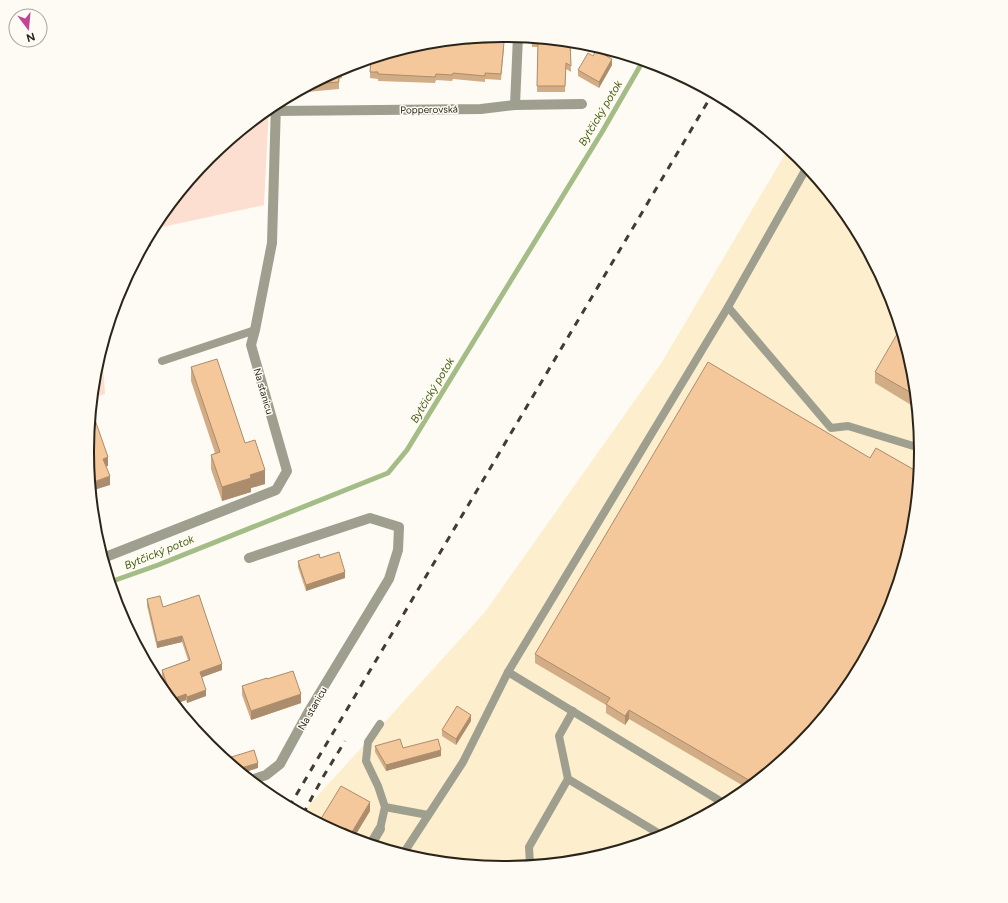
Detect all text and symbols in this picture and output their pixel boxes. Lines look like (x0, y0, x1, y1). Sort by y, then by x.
north arrow (8, 8, 48, 48)
text: N (25, 30, 37, 45)
water label: Bytčický potok (576, 78, 625, 148)
street label: Popperovská (400, 102, 458, 117)
water label: Bytčický potok (408, 355, 457, 425)
street label: Na stanicu (251, 366, 276, 416)
water label: Bytčický potok (122, 532, 197, 572)
street label: Na stanicu (295, 684, 330, 732)

